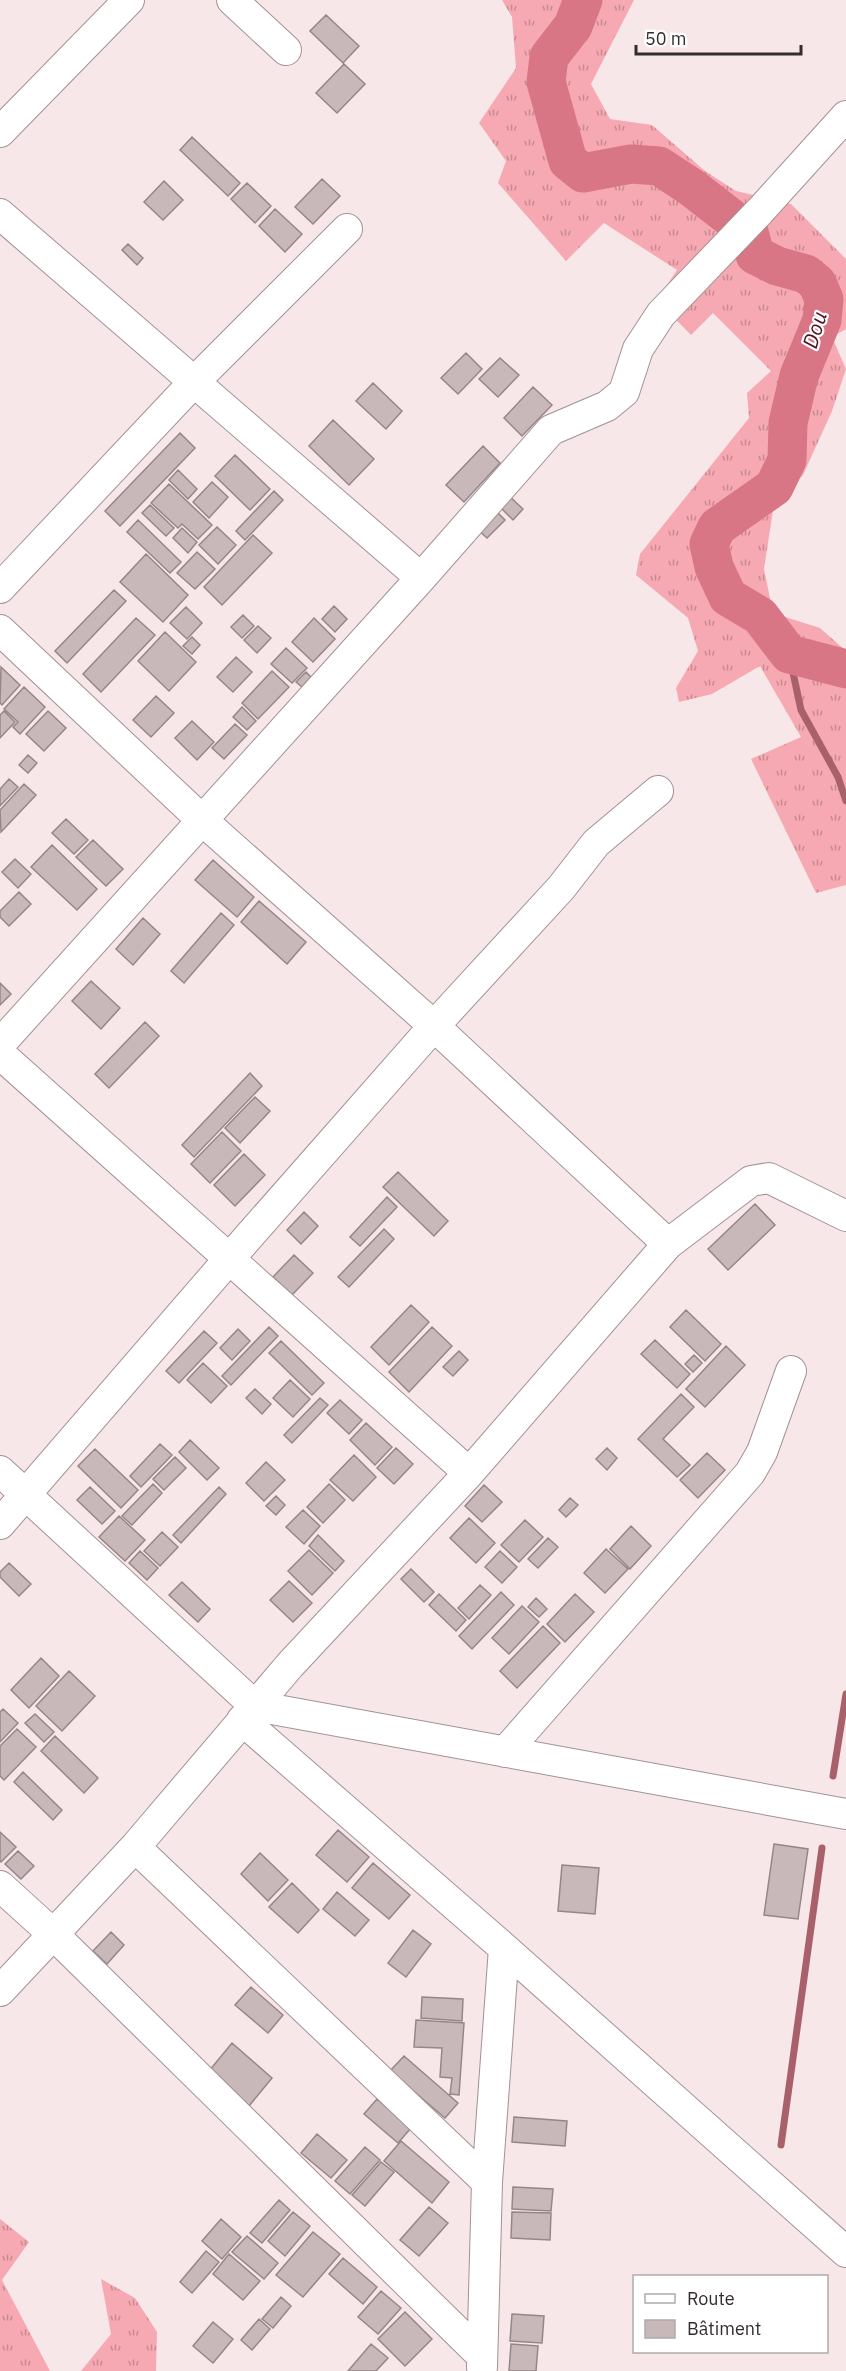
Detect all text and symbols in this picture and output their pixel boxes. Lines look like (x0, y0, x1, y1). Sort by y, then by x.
scale bar (636, 18, 801, 56)
text: 50 m (645, 27, 687, 50)
water label: Dou (795, 308, 833, 352)
legend (633, 2275, 828, 2353)
text: Route (687, 2287, 735, 2310)
text: Bâtiment (687, 2317, 761, 2340)

